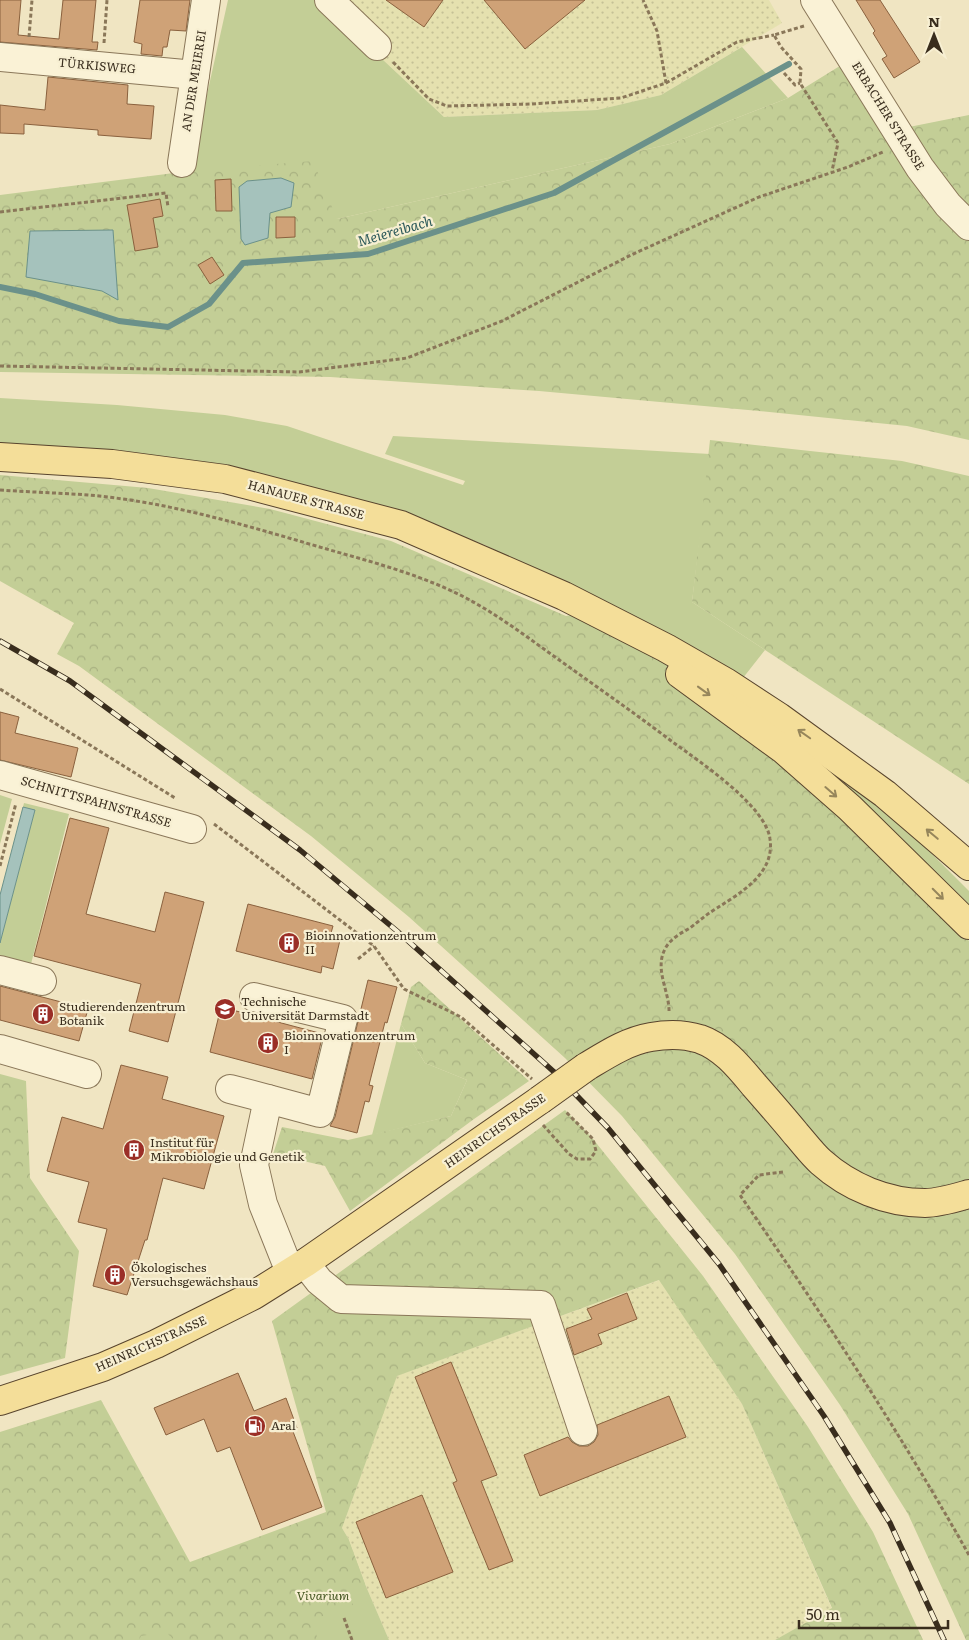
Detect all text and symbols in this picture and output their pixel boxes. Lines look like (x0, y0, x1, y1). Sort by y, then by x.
north arrow (909, 10, 959, 60)
text: N (928, 11, 940, 31)
street label: AN DER MEIEREI (176, 29, 210, 133)
street label: TÜRKISWEG (57, 53, 137, 77)
street label: ERBACHER STRASSE (848, 58, 930, 174)
water label: Meiereibach (355, 210, 435, 250)
street label: HANAUER STRASSE (246, 475, 367, 523)
one-way arrow (697, 686, 711, 696)
one-way arrow (798, 729, 811, 740)
street label: SCHNITTSPAHNSTRASSE (19, 771, 174, 831)
one-way arrow (825, 786, 838, 798)
one-way arrow (926, 828, 939, 840)
one-way arrow (932, 888, 944, 900)
place label: Bioinnovationzentrum II (305, 926, 437, 958)
building icon: Bioinnovationzentrum II (277, 931, 301, 955)
place label: Technische Universität Darmstadt (241, 992, 369, 1024)
place label: Studierendenzentrum Botanik (59, 997, 186, 1029)
school or university icon: Technische Universität Darmstadt (213, 997, 237, 1021)
building icon: Studierendenzentrum Botanik (31, 1002, 55, 1026)
place label: Bioinnovationzentrum I (284, 1026, 416, 1058)
building icon: Bioinnovationzentrum I (256, 1031, 280, 1055)
street label: HEINRICHSTRASSE (440, 1088, 549, 1172)
place label: Institut für Mikrobiologie und Genetik (150, 1133, 305, 1165)
building icon: Institut für Mikrobiologie und Genetik (122, 1138, 146, 1162)
place label: Ökologisches Versuchsgewächshaus (131, 1258, 259, 1290)
building icon: Ökologisches Versuchsgewächshaus (103, 1263, 127, 1287)
street label: HEINRICHSTRASSE (92, 1310, 209, 1376)
fuel station icon: Aral (243, 1414, 267, 1438)
place label: Aral (271, 1416, 296, 1434)
park label: Vivarium (297, 1586, 350, 1604)
scale bar (799, 1598, 948, 1630)
text: 50 m (806, 1602, 840, 1625)

